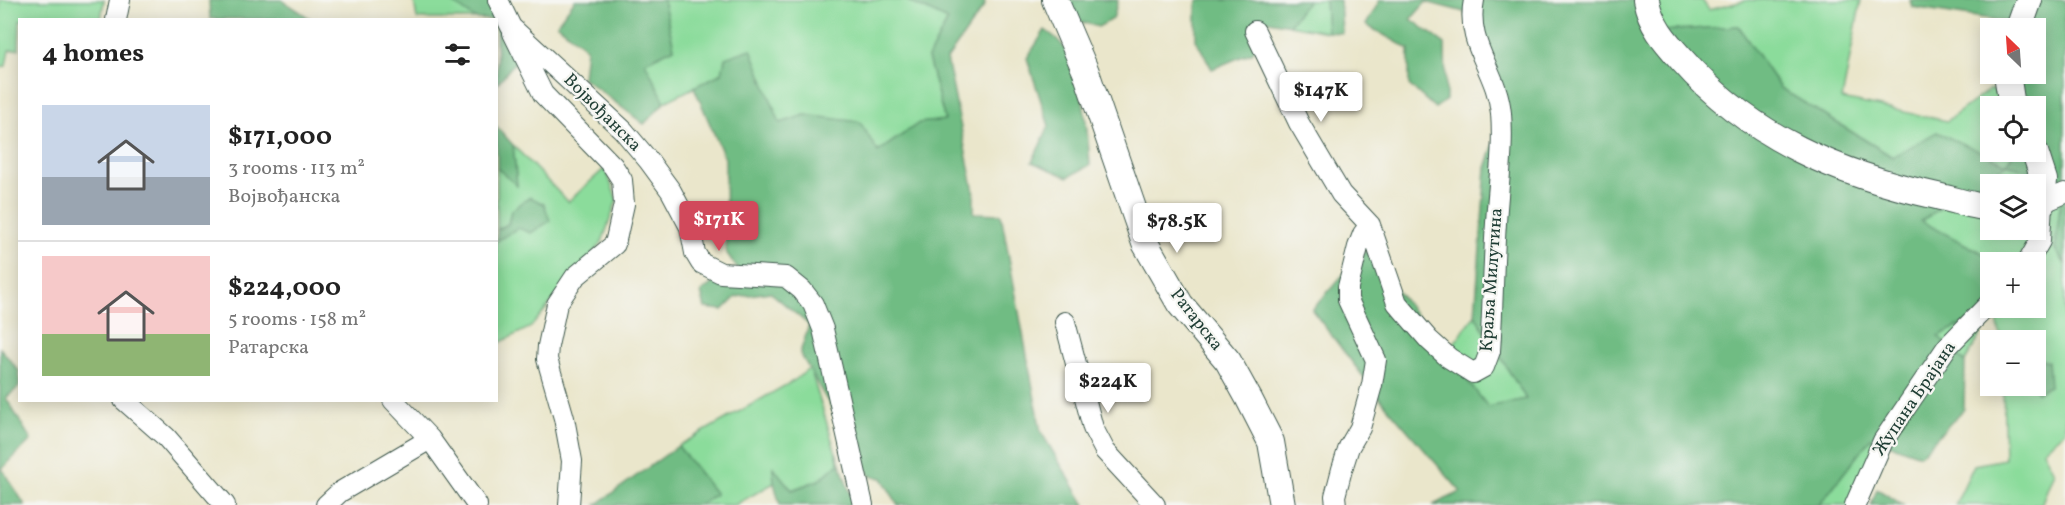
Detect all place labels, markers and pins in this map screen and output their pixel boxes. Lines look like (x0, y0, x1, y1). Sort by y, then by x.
pin: $147K (1279, 72, 1363, 123)
pin: $171K (677, 201, 761, 252)
pin: $78.5K (1128, 203, 1226, 254)
pin: $224K (1066, 363, 1150, 414)

